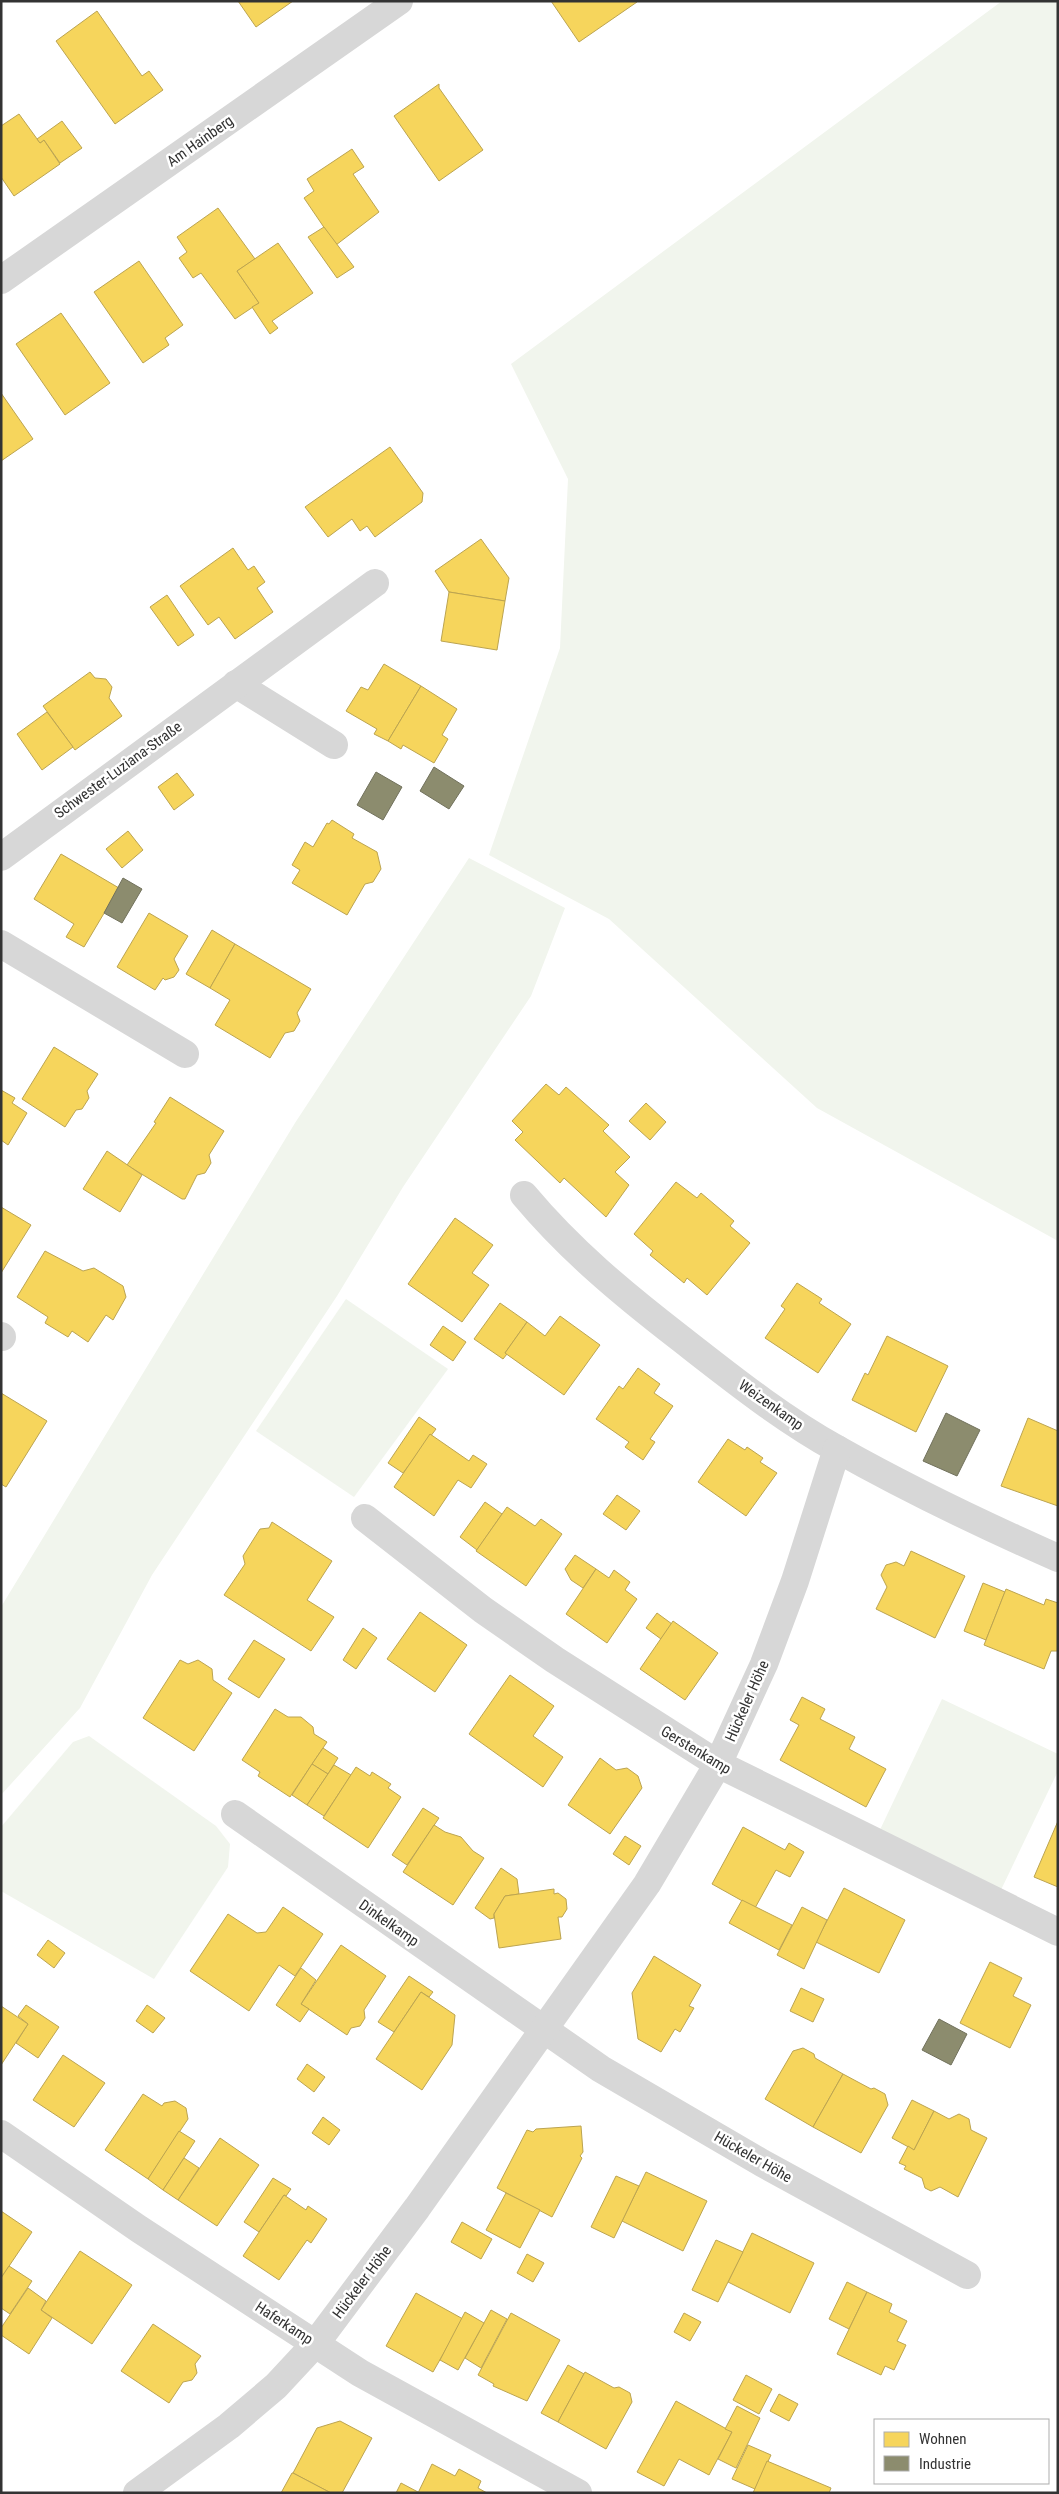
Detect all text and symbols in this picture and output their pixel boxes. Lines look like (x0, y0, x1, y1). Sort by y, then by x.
street label: Am Hainberg (163, 112, 237, 170)
street label: Schwester-Luziana-Straße (51, 718, 185, 822)
street label: Weizenkamp (735, 1376, 807, 1434)
street label: Hückeler Höhe (721, 1658, 773, 1744)
street label: Gerstenkamp (658, 1722, 734, 1778)
street label: Dinkelkamp (356, 1896, 422, 1950)
street label: Hückeler Höhe (711, 2128, 795, 2186)
street label: Hückeler Höhe (329, 2242, 395, 2322)
street label: Haferkamp (252, 2298, 316, 2348)
legend (874, 2419, 1049, 2484)
text: Wohnen (919, 2430, 967, 2448)
text: Industrie (919, 2455, 971, 2473)

